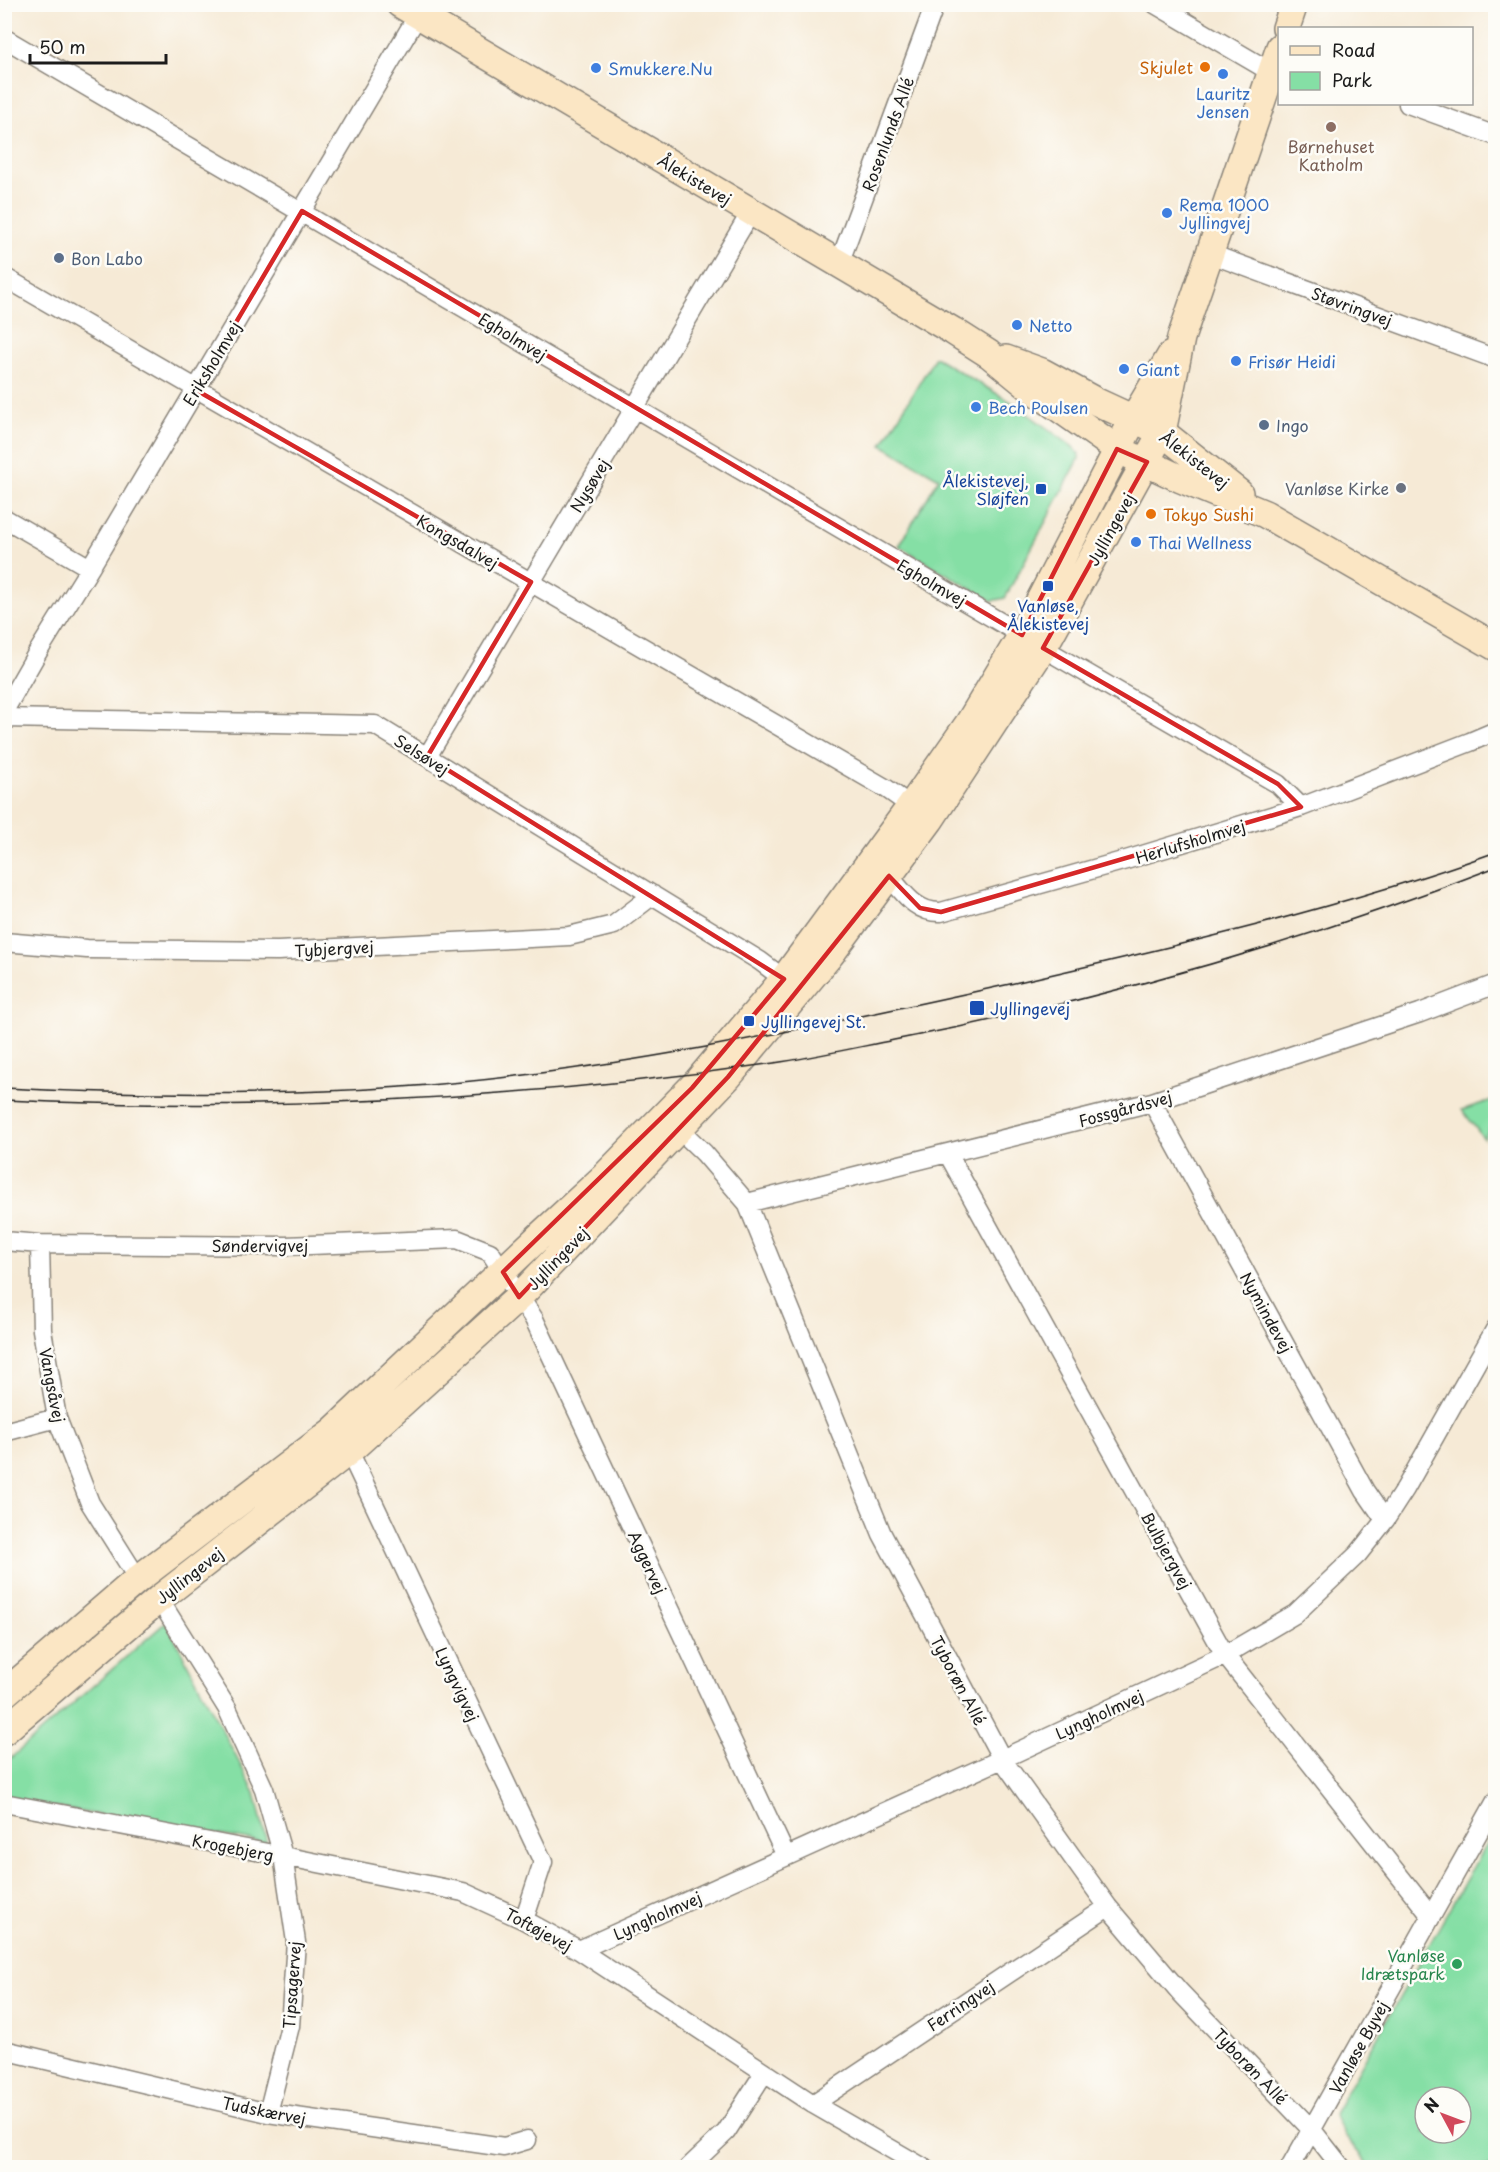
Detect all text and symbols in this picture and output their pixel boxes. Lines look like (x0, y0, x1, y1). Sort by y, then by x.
scale bar (30, 27, 166, 65)
legend (1278, 27, 1473, 105)
text: 50 m (39, 33, 86, 60)
text: Road (1332, 36, 1376, 63)
place label: Skjulet (1140, 55, 1193, 79)
place label: Smukkere.Nu (608, 56, 713, 80)
marker: Skjulet (1198, 60, 1212, 74)
marker: Smukkere.Nu (589, 61, 603, 75)
text: Park (1332, 66, 1372, 93)
marker: Lauritz Jensen (1216, 67, 1230, 81)
street label: Rosenlunds Allé (855, 73, 919, 195)
place label: Lauritz Jensen (1196, 81, 1250, 123)
marker: Børnehuset Katholm (1324, 120, 1338, 134)
place label: Børnehuset Katholm (1288, 134, 1375, 176)
street label: Ålekistevej (654, 148, 736, 210)
place label: Rema 1000 Jyllingvej (1179, 192, 1269, 234)
marker: Rema 1000 Jyllingvej (1160, 206, 1174, 220)
place label: Bon Labo (71, 246, 143, 270)
marker: Bon Labo (52, 251, 66, 265)
street label: Støvringvej (1308, 280, 1396, 332)
street label: Egholmvej (474, 306, 552, 366)
place label: Netto (1029, 313, 1072, 337)
street label: Eriksholmvej (176, 316, 246, 410)
marker: Netto (1010, 318, 1024, 332)
place label: Frisør Heidi (1248, 349, 1336, 373)
marker: Frisør Heidi (1229, 354, 1243, 368)
place label: Giant (1136, 357, 1180, 381)
marker: Giant (1117, 362, 1131, 376)
place label: Bech Poulsen (988, 395, 1088, 419)
marker: Bech Poulsen (969, 400, 983, 414)
place label: Ingo (1276, 413, 1309, 437)
marker: Ingo (1257, 418, 1271, 432)
street label: Ålekistevej (1155, 424, 1235, 494)
street label: Nysøvej (563, 453, 615, 517)
place label: Ålekistevej, Sløjfen (943, 468, 1029, 510)
place label: Vanløse Kirke (1285, 476, 1389, 500)
marker: Vanløse Kirke (1394, 481, 1408, 495)
marker: Ålekistevej, Sløjfen (1034, 482, 1048, 496)
street label: Jyllingevej (1080, 488, 1140, 570)
place label: Tokyo Sushi (1163, 502, 1254, 526)
marker: Tokyo Sushi (1144, 507, 1158, 521)
street label: Kongsdalvej (413, 508, 503, 574)
place label: Thai Wellness (1148, 530, 1252, 554)
marker: Thai Wellness (1129, 535, 1143, 549)
street label: Egholmvej (893, 553, 971, 611)
marker: Vanløse, Ålekistevej (1041, 579, 1055, 593)
place label: Vanløse, Ålekistevej (1007, 593, 1089, 635)
street label: Selsøvej (390, 728, 454, 780)
street label: Herlufsholmvej (1132, 813, 1248, 869)
street label: Tybjergvej (294, 934, 374, 962)
place label: Jyllingevej (990, 996, 1070, 1020)
marker: Jyllingevej (968, 999, 986, 1017)
place label: Jyllingevej St. (761, 1009, 866, 1033)
marker: Jyllingevej St. (742, 1014, 756, 1028)
street label: Fossgårdsvej (1076, 1084, 1174, 1132)
street label: Jyllingevej (521, 1221, 593, 1295)
street label: Søndervigvej (212, 1233, 308, 1257)
street label: Nymindevej (1235, 1267, 1299, 1357)
street label: Vangsåvej (34, 1346, 72, 1424)
street label: Bulbjergvej (1136, 1507, 1198, 1593)
street label: Aggervej (623, 1527, 673, 1597)
street label: Jyllingevej (150, 1541, 228, 1609)
street label: Tyborøn Allé (925, 1631, 993, 1729)
street label: Lyngvigvej (430, 1643, 486, 1725)
street label: Lyngholmvej (1051, 1683, 1147, 1745)
street label: Krogebjerg (190, 1827, 276, 1867)
street label: Lyngholmvej (609, 1885, 705, 1945)
street label: Toftøjevej (501, 1901, 577, 1957)
street label: Tipsagervej (276, 1940, 306, 2030)
place label: Vanløse Idrætspark (1361, 1943, 1445, 1985)
marker: Vanløse Idrætspark (1450, 1957, 1464, 1971)
street label: Ferringvej (922, 1974, 998, 2036)
street label: Vanløse Byvej (1322, 1996, 1394, 2098)
street label: Tyborøn Allé (1208, 2022, 1294, 2110)
north arrow (1413, 2085, 1473, 2145)
street label: Tudskærvej (220, 2090, 308, 2130)
text: N (1418, 2092, 1444, 2117)

